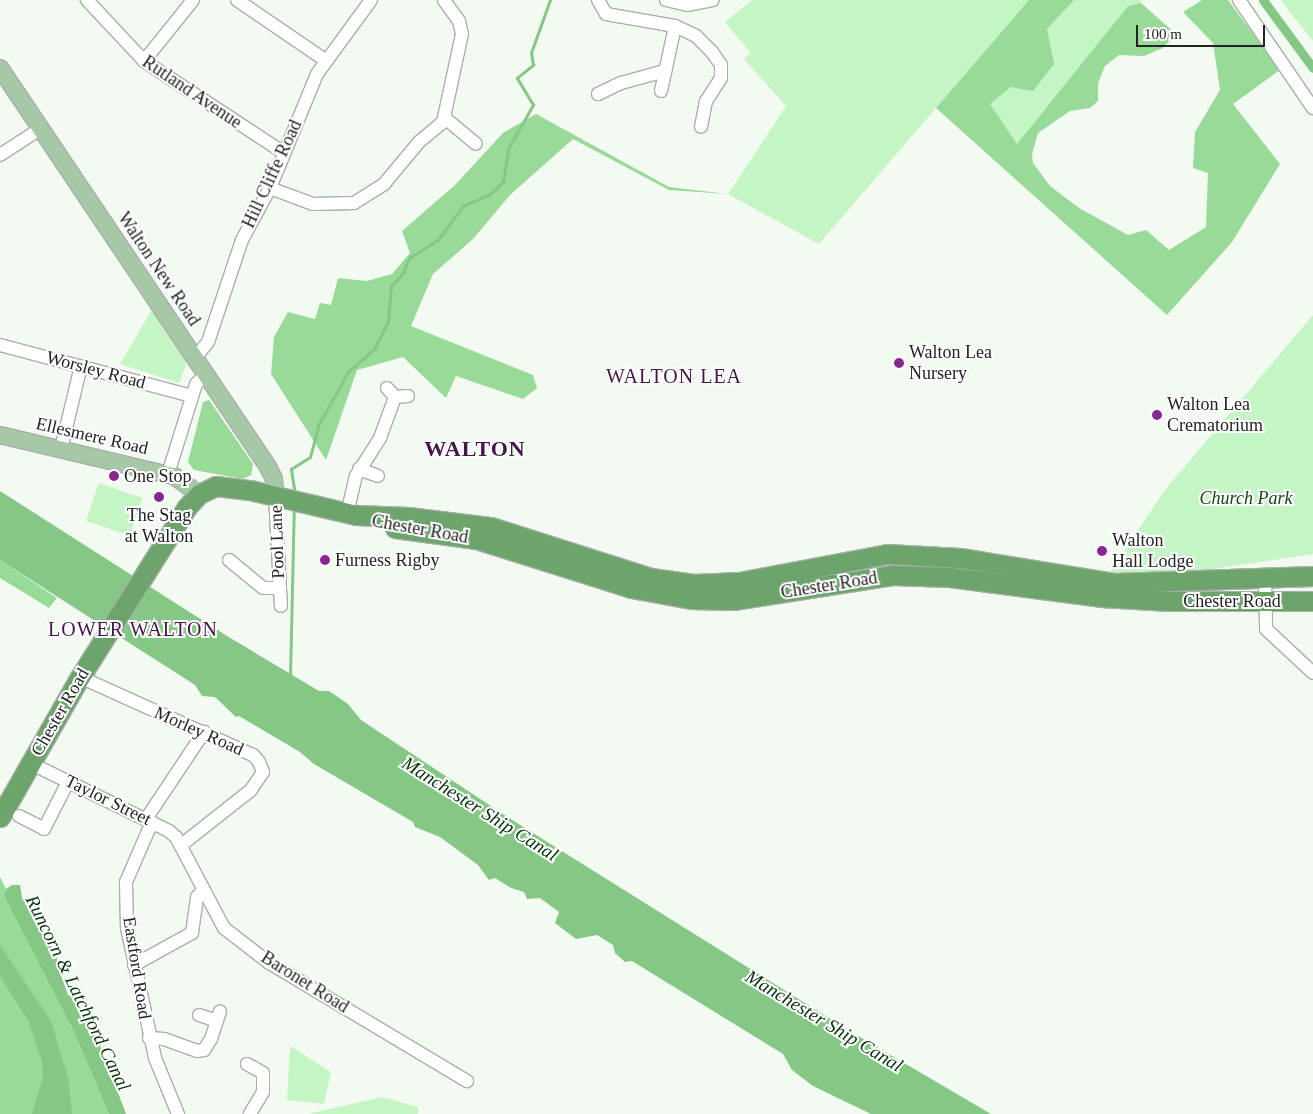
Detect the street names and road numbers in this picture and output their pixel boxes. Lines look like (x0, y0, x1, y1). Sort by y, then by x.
street label: Rutland Avenue (138, 51, 246, 133)
street label: Hill Cliffe Road (238, 117, 306, 231)
street label: Walton New Road (113, 208, 205, 330)
street label: Worsley Road (44, 346, 148, 394)
street label: Ellesmere Road (34, 413, 150, 459)
street label: Pool Lane (265, 505, 289, 579)
street label: Chester Road (370, 510, 470, 548)
street label: Chester Road (779, 567, 879, 603)
street label: Chester Road (1183, 590, 1281, 612)
street label: Chester Road (26, 664, 94, 760)
street label: Morley Road (151, 702, 247, 760)
street label: Taylor Street (61, 770, 155, 830)
street label: Eastford Road (118, 915, 156, 1021)
street label: Baronet Road (257, 946, 353, 1018)

